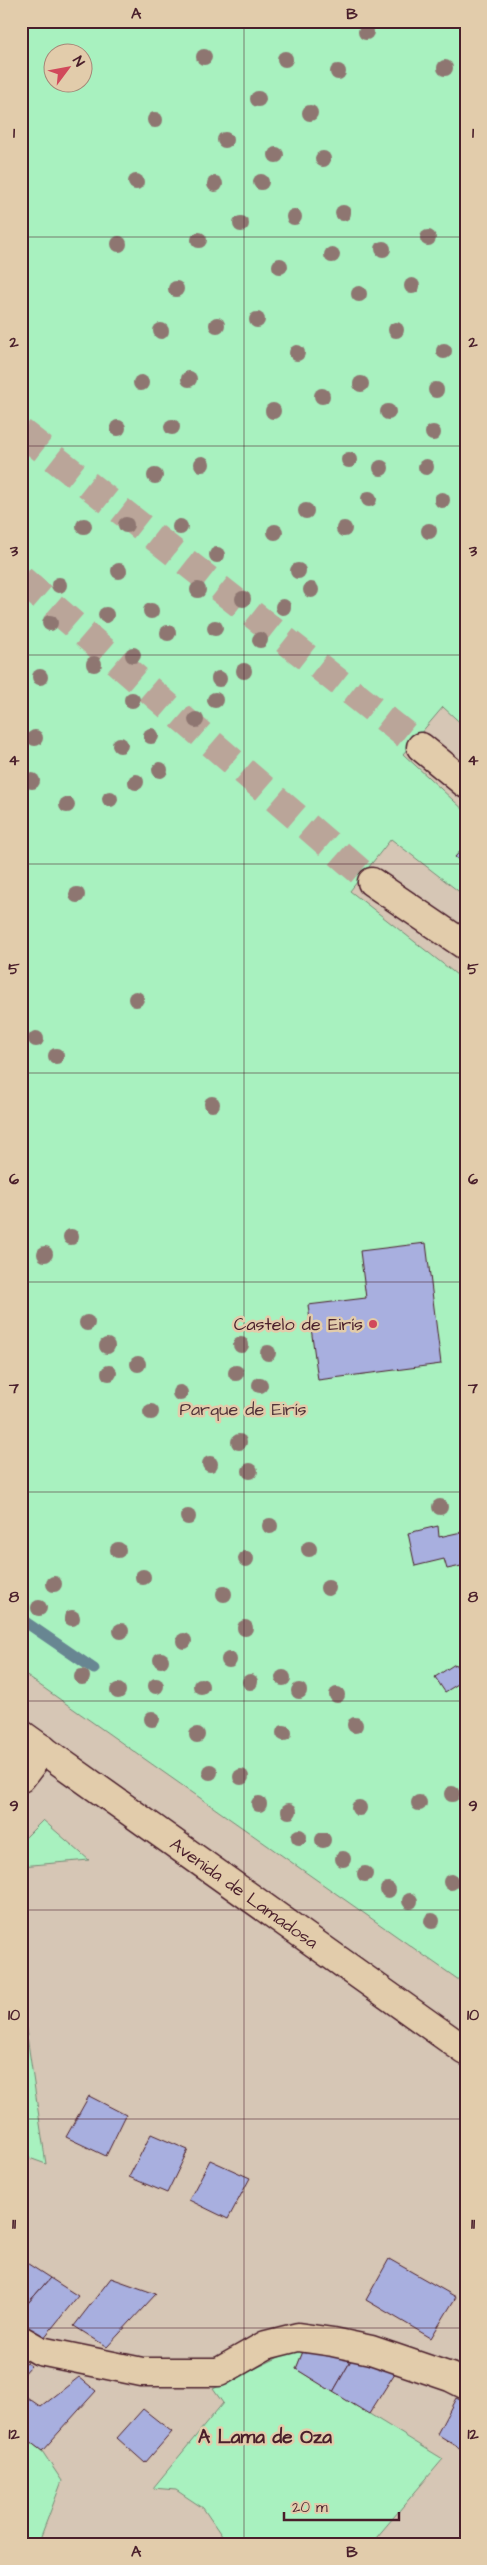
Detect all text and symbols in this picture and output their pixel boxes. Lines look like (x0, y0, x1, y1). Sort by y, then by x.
text: A (131, 3, 142, 25)
text: B (346, 3, 358, 25)
north arrow (42, 42, 92, 92)
text: N (67, 53, 89, 71)
text: 1 (13, 122, 16, 144)
text: 1 (472, 122, 475, 144)
text: 2 (8, 331, 19, 353)
text: 2 (467, 331, 478, 353)
text: 3 (9, 540, 19, 562)
text: 3 (468, 540, 478, 562)
text: 4 (9, 749, 20, 771)
text: 4 (468, 749, 479, 771)
text: 5 (8, 958, 20, 980)
text: 5 (467, 958, 479, 980)
text: 6 (9, 1168, 19, 1190)
text: 6 (468, 1168, 478, 1190)
place label: Castelo de Eirís (234, 1312, 363, 1337)
marker: Castelo de Eirís (367, 1318, 379, 1330)
text: 7 (8, 1377, 19, 1399)
text: 7 (467, 1377, 478, 1399)
park label: Parque de Eirís (179, 1397, 307, 1422)
text: 8 (9, 1586, 20, 1608)
text: 8 (468, 1586, 479, 1608)
text: 9 (9, 1795, 19, 1817)
text: 9 (468, 1795, 478, 1817)
street label: Avenida de Lamadosa (165, 1832, 323, 1955)
text: 10 (8, 2004, 20, 2026)
text: 10 (467, 2004, 479, 2026)
text: 11 (12, 2213, 17, 2235)
text: 11 (471, 2213, 476, 2235)
text: 12 (8, 2423, 20, 2445)
text: 12 (467, 2423, 479, 2445)
district label: A Lama de Oza (198, 2424, 332, 2451)
scale bar (284, 2490, 400, 2522)
text: 20 m (292, 2497, 328, 2518)
text: A (131, 2541, 142, 2563)
text: B (346, 2541, 358, 2563)

